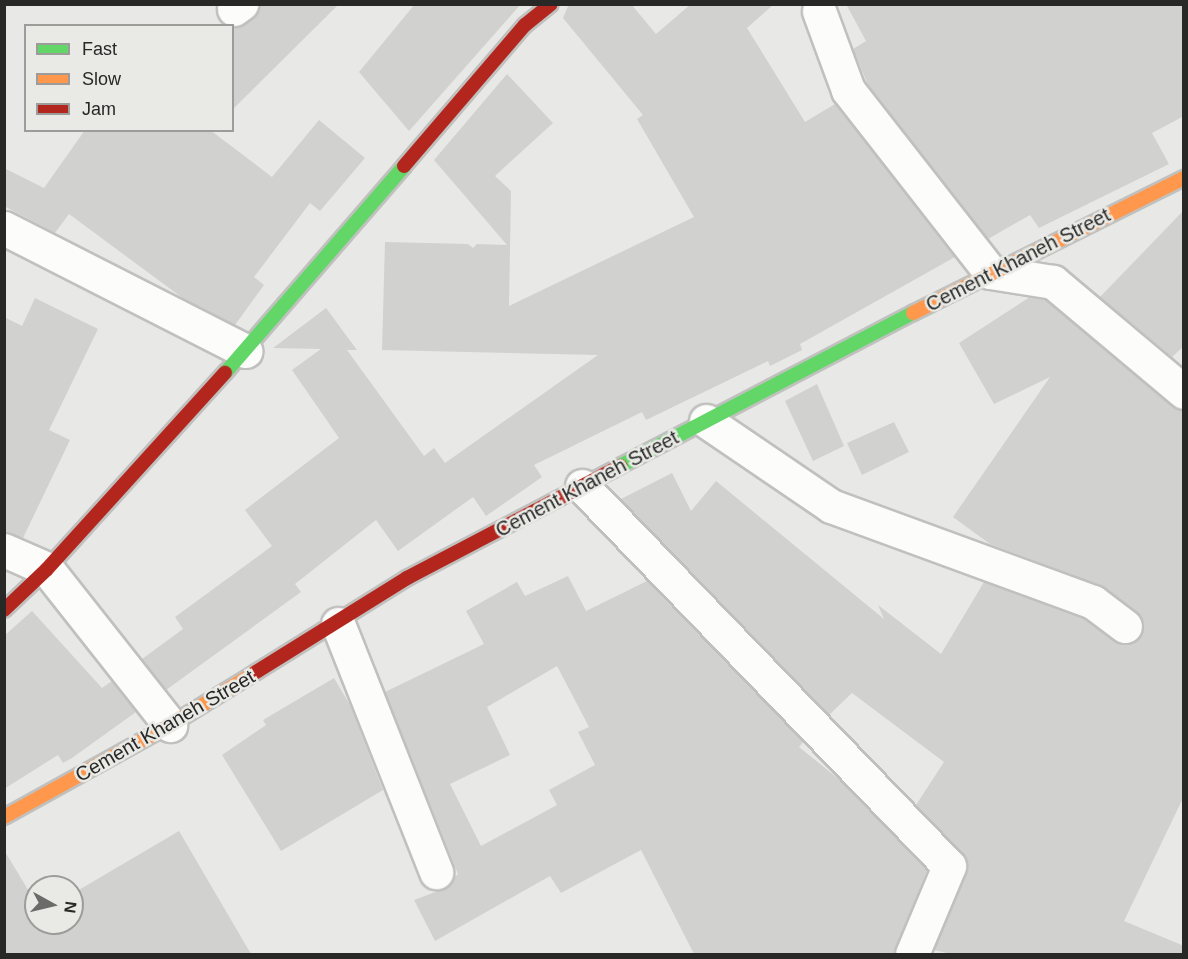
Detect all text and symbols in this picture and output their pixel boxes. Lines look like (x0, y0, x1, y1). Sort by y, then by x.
legend (24, 24, 234, 132)
text: Fast (82, 39, 117, 59)
text: Slow (82, 69, 121, 89)
text: Jam (82, 99, 116, 119)
street label: Cement Khaneh Street (922, 203, 1114, 317)
street label: Cement Khaneh Street (492, 426, 682, 542)
street label: Cement Khaneh Street (71, 665, 259, 787)
north arrow (24, 875, 84, 935)
text: N (61, 900, 80, 914)

